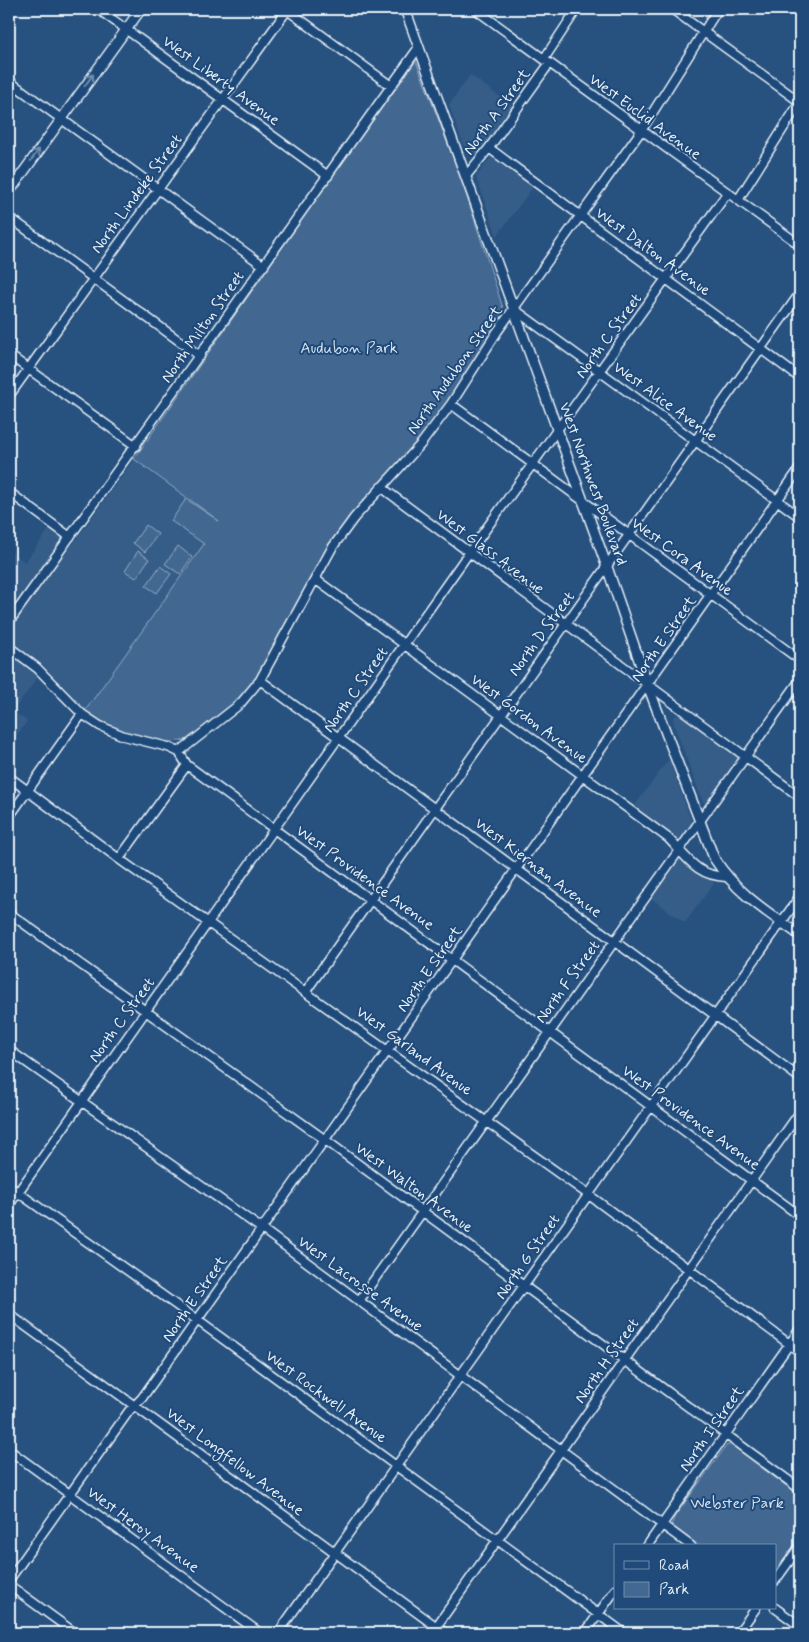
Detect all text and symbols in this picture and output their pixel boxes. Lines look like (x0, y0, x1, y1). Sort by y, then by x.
street label: West Liberty Avenue (158, 31, 284, 131)
street label: North A Street (459, 64, 536, 159)
street label: West Euclid Avenue (585, 69, 706, 165)
one-way arrow (84, 74, 95, 87)
street label: North Lindeke Street (87, 130, 187, 258)
one-way arrow (30, 149, 40, 163)
street label: West Dalton Avenue (591, 203, 715, 301)
street label: North Milton Street (157, 267, 249, 387)
street label: North C Street (571, 289, 647, 383)
street label: North Audubon Street (403, 301, 508, 439)
park label: Audubon Park (300, 338, 398, 359)
street label: West Alice Avenue (609, 357, 721, 447)
street label: West Northwest Boulevard (554, 400, 632, 568)
street label: West Glass Avenue (432, 505, 548, 599)
street label: West Cora Avenue (627, 513, 738, 601)
street label: North D Street (504, 587, 580, 681)
street label: North E Street (626, 591, 702, 686)
street label: North C Street (319, 643, 393, 737)
street label: West Gordon Avenue (466, 669, 592, 769)
street label: West Kiernan Avenue (470, 813, 606, 923)
street label: West Providence Avenue (292, 821, 439, 935)
street label: North E Street (392, 921, 468, 1016)
street label: North F Street (531, 936, 605, 1028)
street label: North C Street (84, 973, 160, 1067)
street label: West Garland Avenue (351, 1002, 477, 1101)
street label: West Providence Avenue (618, 1061, 765, 1175)
street label: West Walton Avenue (351, 1138, 478, 1238)
street label: North G Street (491, 1210, 565, 1304)
street label: West Lacrosse Avenue (293, 1231, 427, 1337)
street label: North E Street (157, 1251, 233, 1346)
street label: North H Street (570, 1314, 644, 1408)
street label: West Rockwell Avenue (261, 1346, 392, 1449)
street label: North I Street (675, 1382, 750, 1476)
street label: West Longfellow Avenue (161, 1403, 309, 1522)
street label: West Heroy Avenue (82, 1482, 204, 1578)
park label: Webster Park (690, 1493, 784, 1514)
legend (614, 1544, 776, 1610)
text: Road (659, 1556, 689, 1576)
text: Park (659, 1580, 689, 1600)

